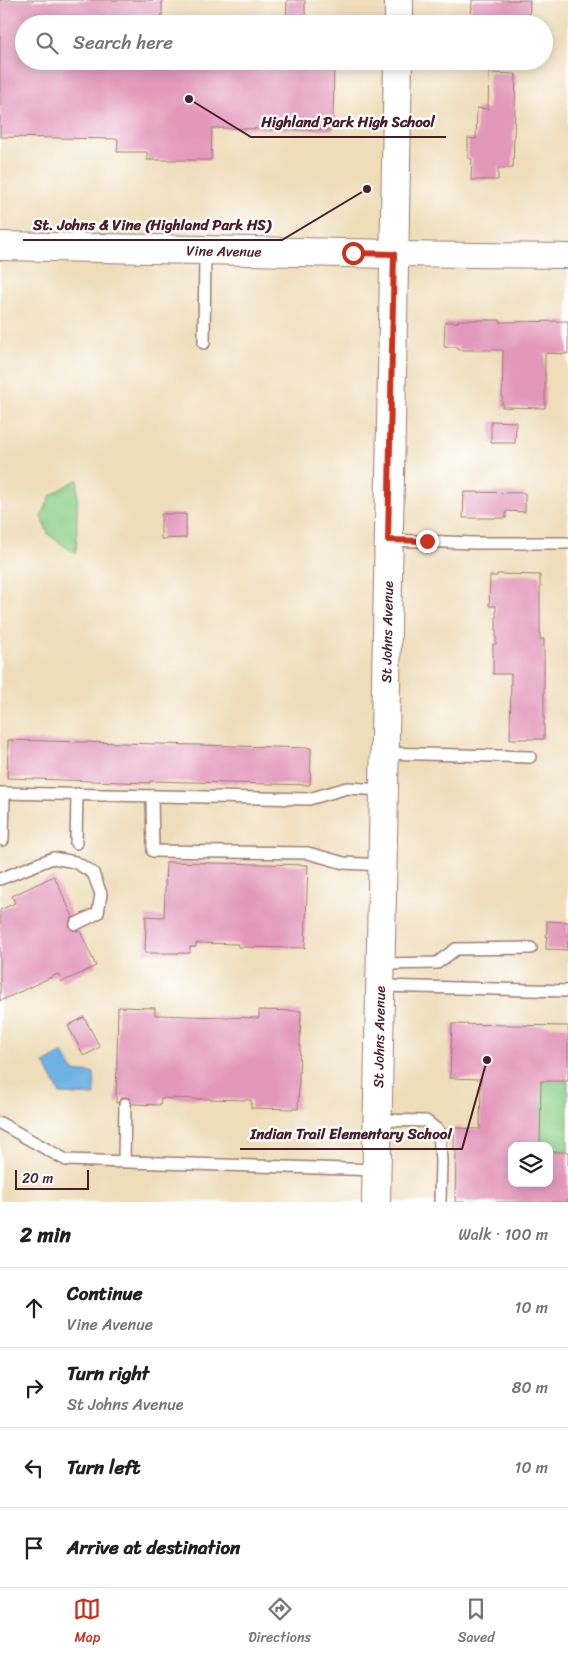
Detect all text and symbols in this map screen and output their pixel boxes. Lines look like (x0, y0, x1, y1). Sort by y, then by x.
search box (15, 15, 553, 70)
text: Search here (73, 26, 173, 59)
icon: search (33, 29, 61, 57)
callout: Highland Park High School (251, 107, 446, 137)
text: Highland Park High School (260, 109, 435, 135)
callout: St. Johns & Vine (Highland Park HS) (23, 210, 282, 240)
text: St. Johns & Vine (Highland Park HS) (32, 212, 273, 238)
street label: Vine Avenue (186, 238, 262, 265)
route start (342, 242, 365, 265)
route end (416, 530, 439, 553)
street label: St Johns Avenue (374, 581, 401, 683)
street label: St Johns Avenue (366, 986, 393, 1088)
callout: Indian Trail Elementary School (240, 1119, 462, 1149)
text: Indian Trail Elementary School (249, 1121, 452, 1147)
map controls (508, 1142, 553, 1187)
button: layers (508, 1142, 553, 1187)
text: 20 m (22, 1166, 53, 1191)
scale bar (15, 1167, 89, 1190)
text: 2 min (20, 1216, 71, 1254)
text: Walk · 100 m (458, 1220, 548, 1249)
text: Continue (67, 1277, 143, 1310)
text: 10 m (515, 1293, 548, 1322)
icon: ahead (20, 1294, 48, 1322)
text: Vine Avenue (67, 1310, 153, 1339)
text: Turn right (67, 1357, 149, 1390)
text: 80 m (512, 1373, 548, 1402)
icon: right (20, 1374, 48, 1402)
text: St Johns Avenue (67, 1390, 184, 1419)
text: Turn left (67, 1451, 140, 1484)
text: 10 m (515, 1453, 548, 1482)
icon: left (20, 1454, 48, 1482)
text: Arrive at destination (67, 1531, 240, 1564)
icon: arrive (20, 1534, 48, 1562)
tab: Map (73, 1595, 101, 1650)
tab: Directions (248, 1595, 311, 1650)
tab: Saved (458, 1595, 495, 1650)

